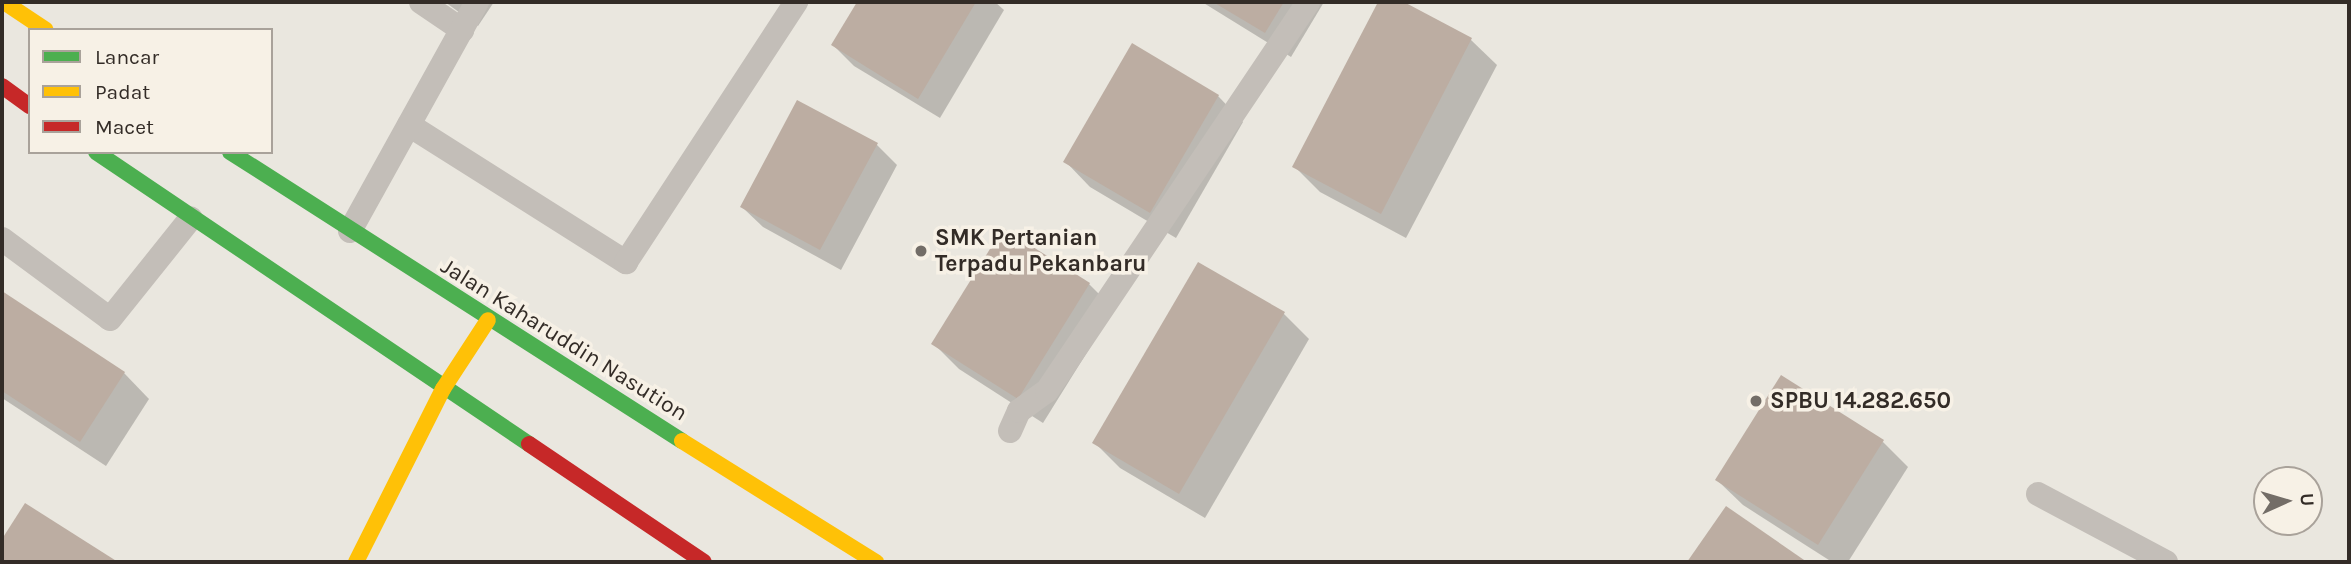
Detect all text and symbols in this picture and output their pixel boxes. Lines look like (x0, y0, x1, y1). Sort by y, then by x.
legend (28, 28, 273, 154)
text: Lancar (95, 45, 159, 69)
text: Padat (95, 80, 150, 104)
text: Macet (95, 115, 154, 139)
place label: SMK Pertanian Terpadu Pekanbaru (935, 224, 1146, 278)
marker: SMK Pertanian Terpadu Pekanbaru (913, 243, 929, 259)
street label: Jalan Kaharuddin Nasution (436, 253, 692, 427)
place label: SPBU 14.282.650 (1770, 387, 1951, 415)
marker: SPBU 14.282.650 (1748, 393, 1764, 409)
north arrow (2253, 466, 2323, 536)
text: U (2296, 492, 2318, 507)

